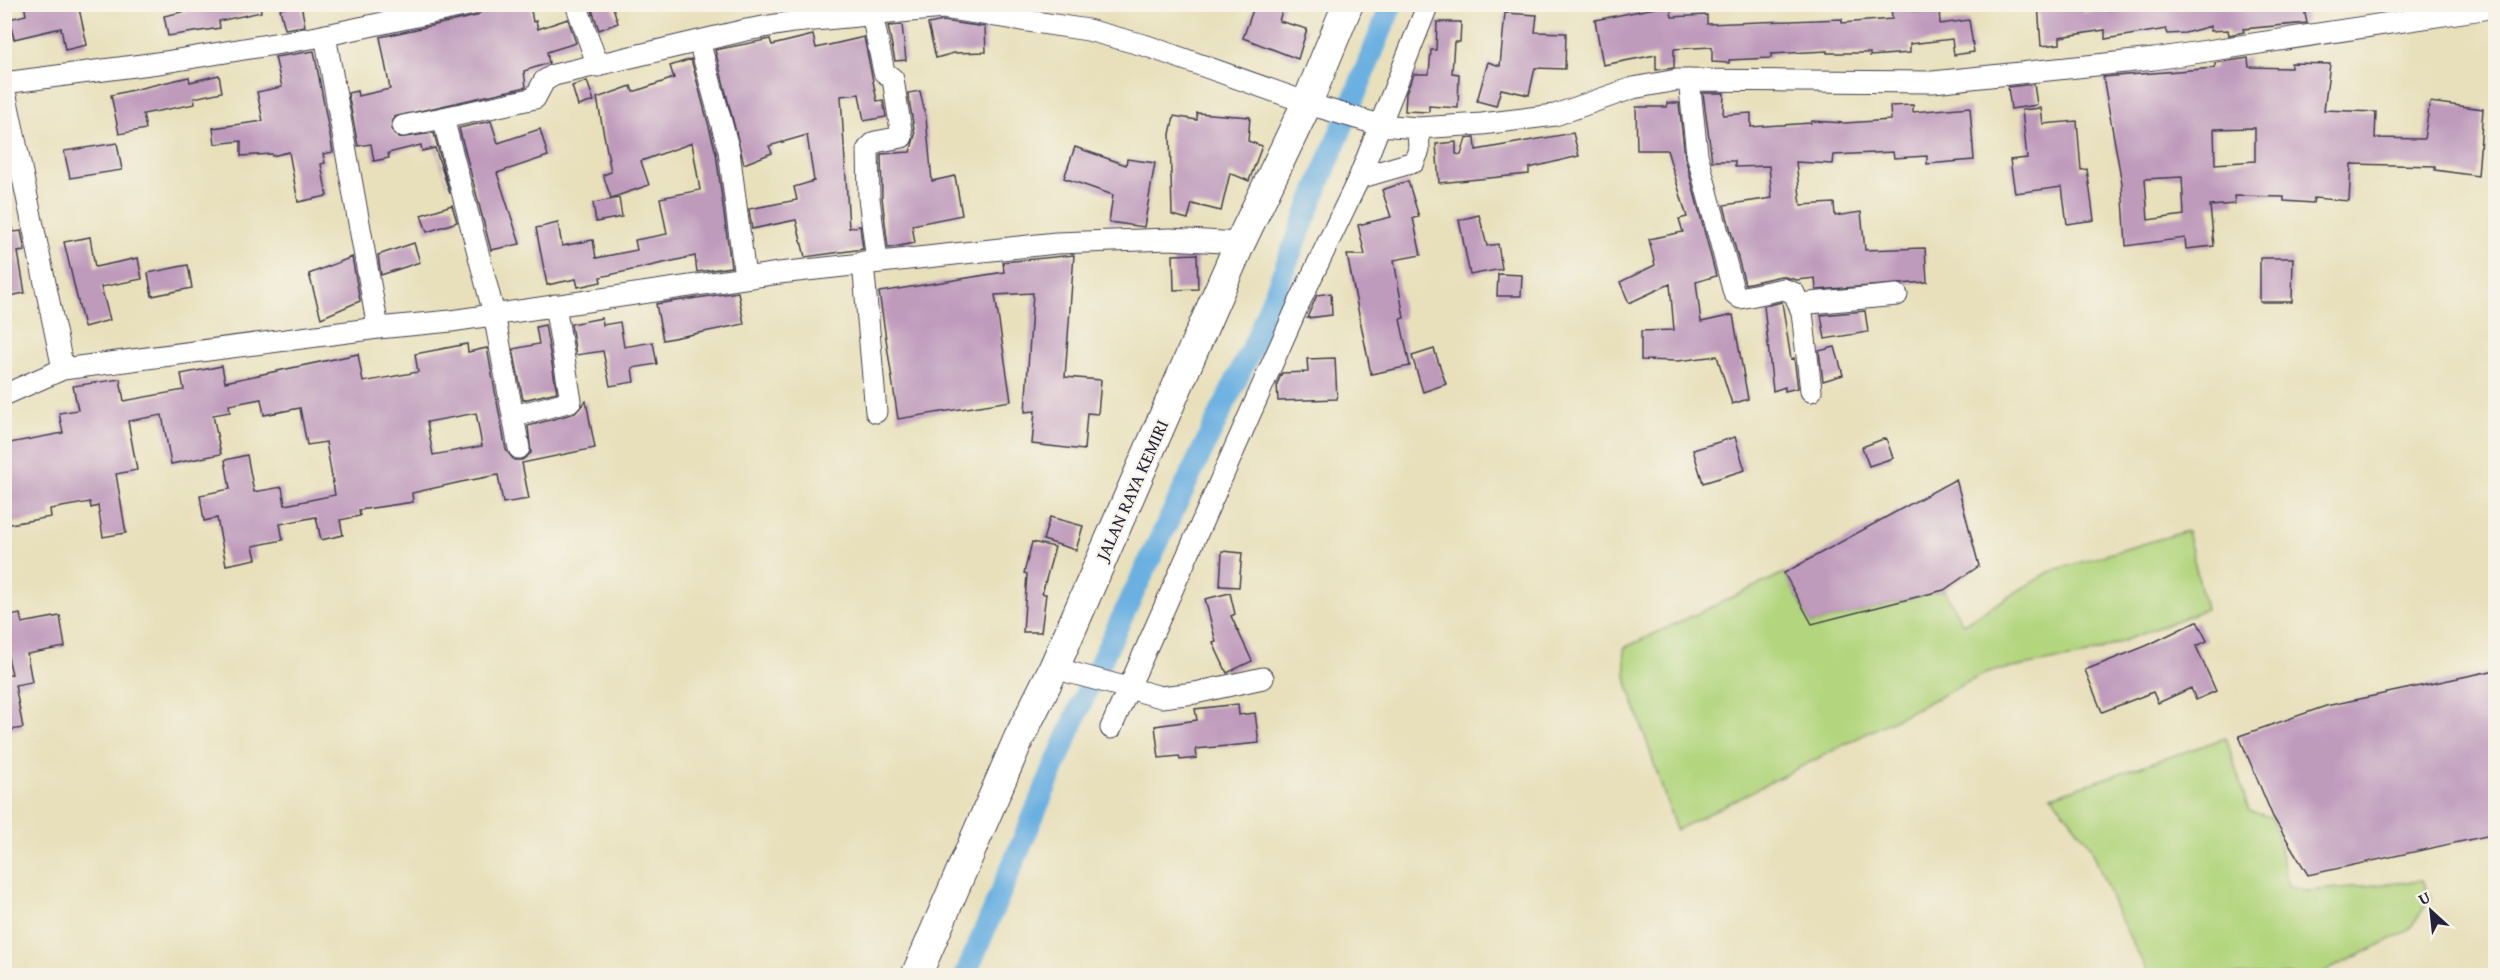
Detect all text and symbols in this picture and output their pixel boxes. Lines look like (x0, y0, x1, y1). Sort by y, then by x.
street label: JALAN RAYA KEMIRI (1088, 415, 1175, 567)
north arrow (2401, 881, 2461, 941)
text: U (2414, 884, 2435, 911)

